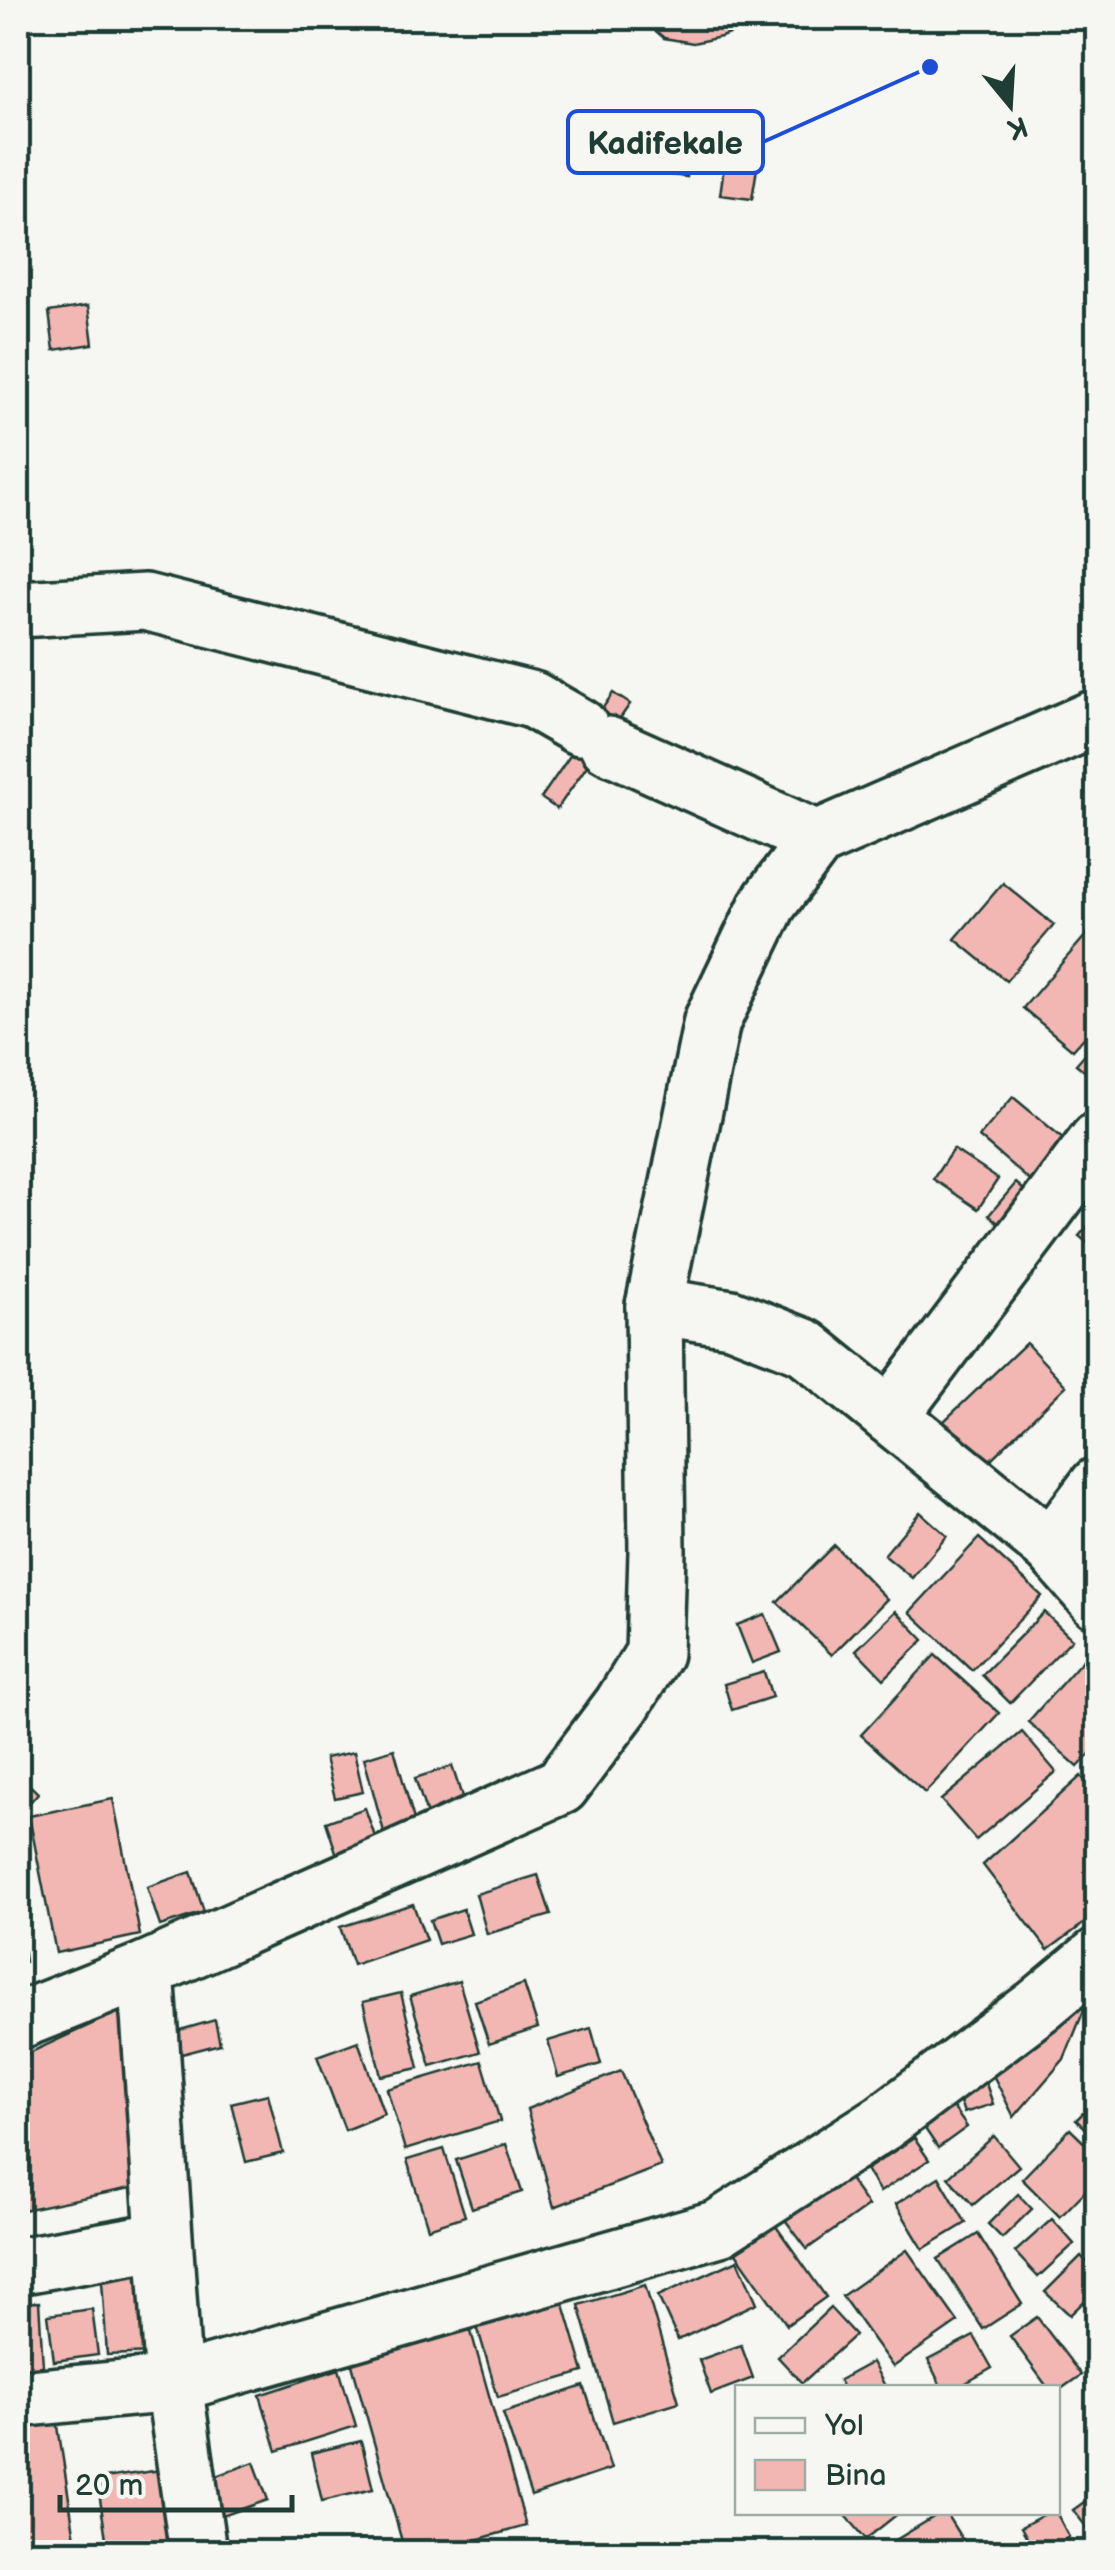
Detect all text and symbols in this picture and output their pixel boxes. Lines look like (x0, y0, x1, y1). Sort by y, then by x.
north arrow (960, 55, 1060, 155)
text: K (1003, 109, 1031, 146)
callout: Kadifekale (568, 111, 763, 173)
text: Kadifekale (587, 125, 743, 164)
legend (735, 2385, 1060, 2515)
text: Yol (824, 2408, 864, 2444)
scale bar (60, 2450, 292, 2512)
text: Bina (825, 2458, 886, 2494)
text: 20 m (75, 2468, 143, 2504)

